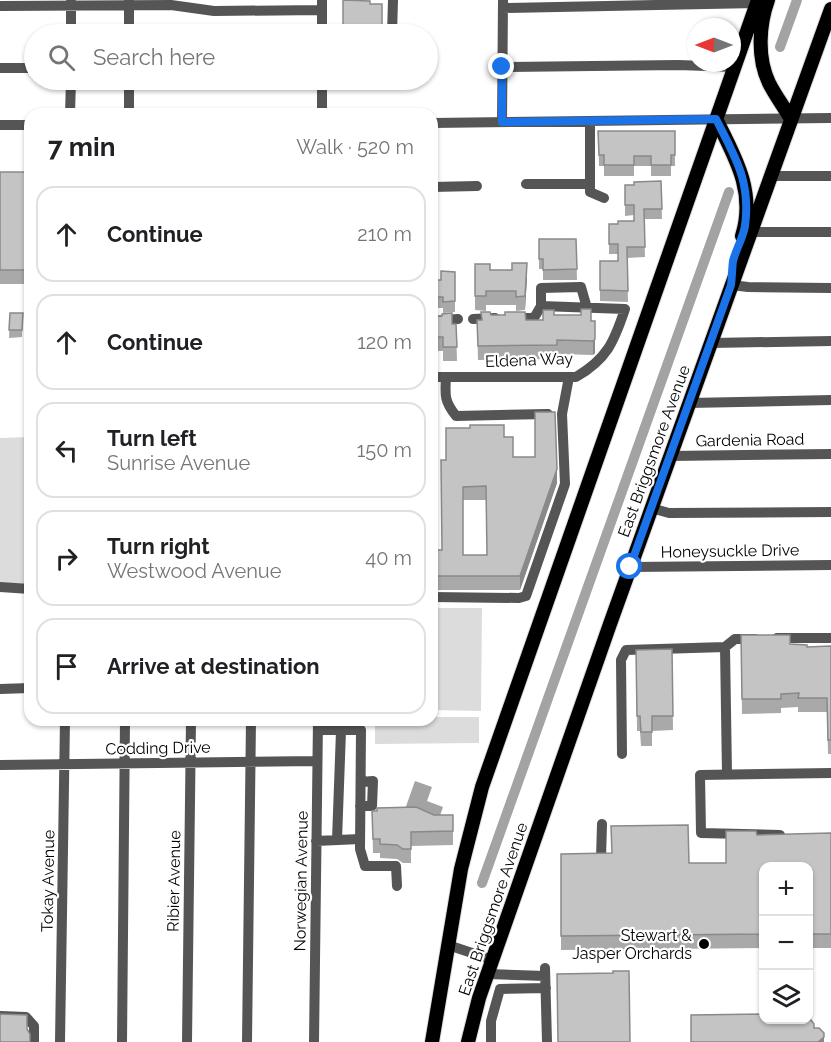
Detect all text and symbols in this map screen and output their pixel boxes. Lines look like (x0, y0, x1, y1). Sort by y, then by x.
north arrow (687, 18, 741, 72)
search box (24, 24, 438, 90)
icon: search (45, 41, 78, 74)
text: Search here (93, 44, 215, 70)
route end (488, 53, 514, 79)
text: 7 min (48, 132, 115, 162)
text: Walk · 520 m (296, 135, 414, 159)
icon: ahead (50, 218, 83, 251)
text: Continue (107, 221, 203, 247)
text: 210 m (357, 222, 412, 246)
icon: ahead (50, 326, 83, 359)
text: Continue (107, 329, 203, 355)
text: 120 m (357, 330, 412, 354)
street label: Eldena Way (485, 349, 574, 371)
street label: East Briggsmore Avenue (614, 362, 694, 540)
text: Turn left (107, 425, 197, 451)
street label: Gardenia Road (695, 430, 805, 450)
icon: left (50, 434, 83, 467)
text: 150 m (357, 438, 412, 462)
text: Sunrise Avenue (107, 451, 250, 475)
text: Turn right (107, 533, 210, 559)
street label: Honeysuckle Drive (661, 540, 799, 562)
icon: right (50, 542, 83, 575)
text: 40 m (365, 546, 412, 570)
route start (616, 553, 642, 579)
text: Westwood Avenue (107, 559, 281, 583)
icon: arrive (50, 650, 83, 683)
text: Arrive at destination (107, 653, 320, 679)
street label: Codding Drive (105, 738, 211, 758)
street label: Norwegian Avenue (290, 811, 312, 951)
street label: East Briggsmore Avenue (454, 820, 532, 998)
street label: Tokay Avenue (38, 830, 58, 932)
street label: Ribier Avenue (164, 830, 184, 932)
map controls (759, 862, 813, 1024)
button: + (759, 862, 813, 916)
button: − (759, 916, 813, 970)
place label: Stewart & Jasper Orchards (572, 926, 692, 963)
marker: Stewart & Jasper Orchards (697, 937, 711, 951)
button: layers (759, 970, 813, 1024)

